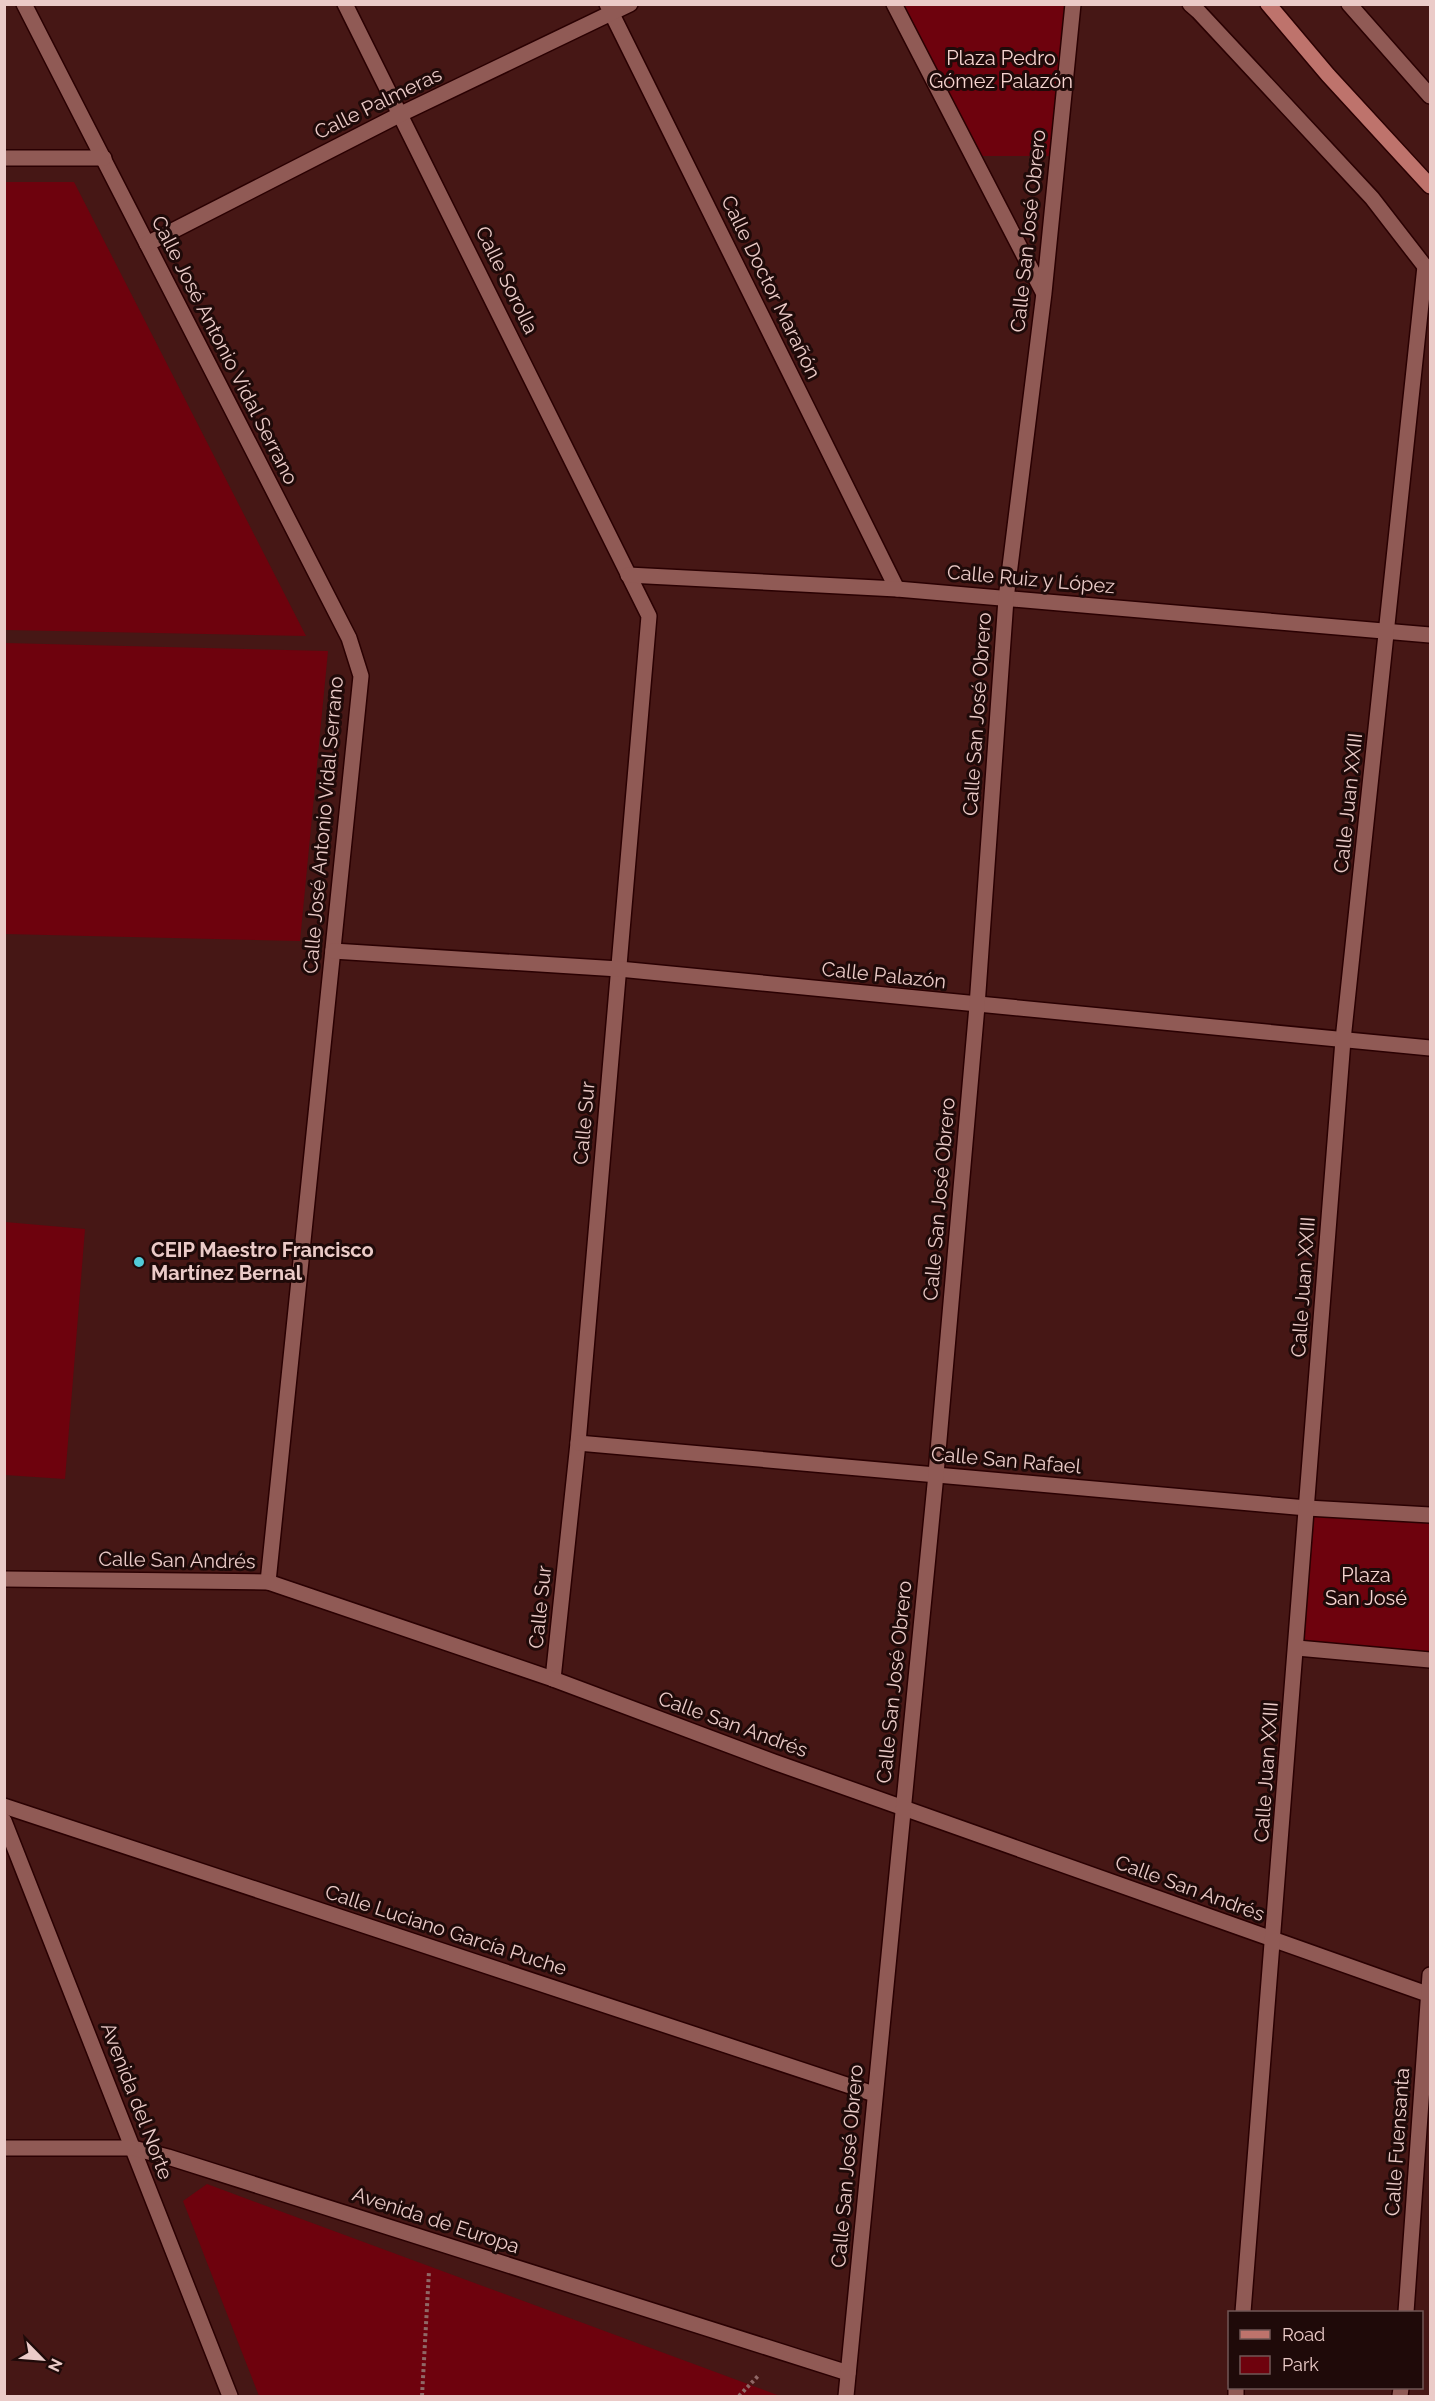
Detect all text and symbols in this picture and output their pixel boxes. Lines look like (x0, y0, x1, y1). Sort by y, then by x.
park label: Plaza Pedro Gómez Palazón (929, 46, 1073, 93)
street label: Calle Palmeras (310, 62, 446, 144)
street label: Calle San José Obrero (1005, 128, 1051, 334)
street label: Calle Doctor Marañón (716, 191, 826, 383)
street label: Calle José Antonio Vidal Serrano (147, 212, 303, 488)
street label: Calle Sorolla (471, 222, 543, 338)
street label: Calle Ruiz y López (946, 560, 1116, 598)
street label: Calle San José Obrero (958, 611, 996, 817)
street label: Calle José Antonio Vidal Serrano (298, 675, 348, 975)
street label: Calle Juan XXIII (1329, 732, 1367, 874)
street label: Calle Palazón (821, 957, 947, 993)
street label: Calle Sur (568, 1080, 600, 1166)
street label: Calle San José Obrero (918, 1096, 960, 1302)
street label: Calle Juan XXIII (1286, 1216, 1320, 1358)
place label: CEIP Maestro Francisco Martínez Bernal (151, 1238, 374, 1285)
marker: CEIP Maestro Francisco Martínez Bernal (132, 1255, 146, 1269)
street label: Calle San Rafael (930, 1441, 1083, 1479)
street label: Calle San Andrés (98, 1547, 256, 1573)
park label: Plaza San José (1325, 1563, 1407, 1610)
street label: Calle Sur (524, 1564, 556, 1650)
street label: Calle San José Obrero (871, 1579, 917, 1785)
street label: Calle San Andrés (655, 1686, 811, 1762)
street label: Calle Juan XXIII (1249, 1701, 1283, 1843)
street label: Calle San Andrés (1112, 1850, 1268, 1926)
street label: Calle Luciano García Puche (322, 1880, 570, 1981)
street label: Avenida del Norte (96, 2019, 178, 2183)
street label: Calle San José Obrero (826, 2063, 868, 2269)
street label: Calle Fuensanta (1380, 2067, 1414, 2217)
street label: Avenida de Europa (349, 2182, 523, 2258)
legend (1228, 2311, 1423, 2389)
text: Road (1282, 2324, 1325, 2345)
north arrow (12, 2329, 72, 2389)
text: Park (1282, 2354, 1319, 2375)
text: N (44, 2356, 66, 2375)

